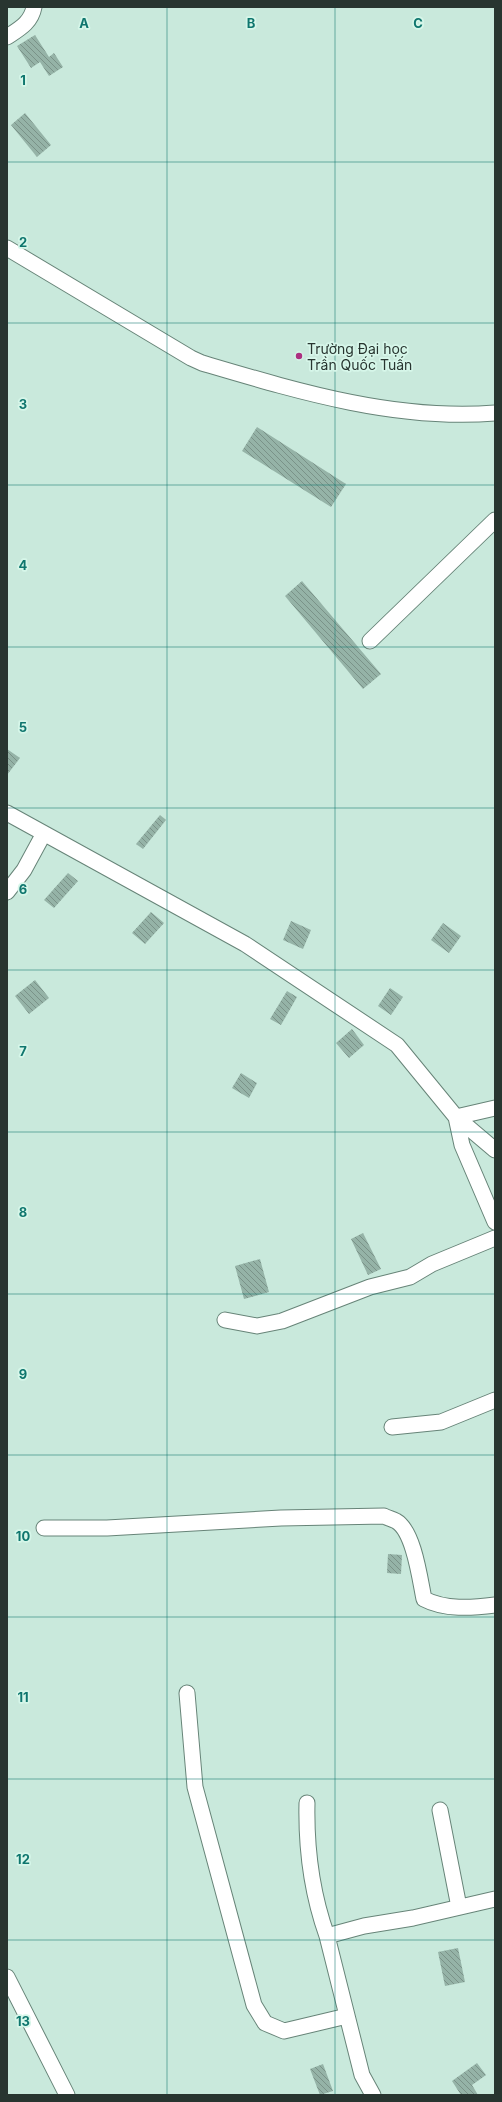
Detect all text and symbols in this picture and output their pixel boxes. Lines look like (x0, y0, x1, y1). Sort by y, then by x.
text: A (79, 15, 89, 31)
text: B (247, 15, 256, 31)
text: C (413, 15, 423, 31)
text: 1 (20, 72, 26, 88)
text: 2 (19, 234, 27, 250)
place label: Trường Đại học Trần Quốc Tuấn (307, 340, 412, 373)
marker: Trường Đại học Trần Quốc Tuấn (294, 351, 304, 361)
text: 3 (19, 396, 27, 412)
text: 4 (19, 557, 28, 573)
text: 5 (19, 719, 27, 735)
text: 6 (19, 881, 27, 897)
text: 7 (19, 1043, 27, 1059)
text: 8 (19, 1204, 27, 1220)
text: 9 (19, 1366, 27, 1382)
text: 10 (16, 1528, 30, 1544)
text: 11 (17, 1689, 29, 1705)
text: 12 (16, 1851, 30, 1867)
text: 13 (16, 2013, 30, 2029)

